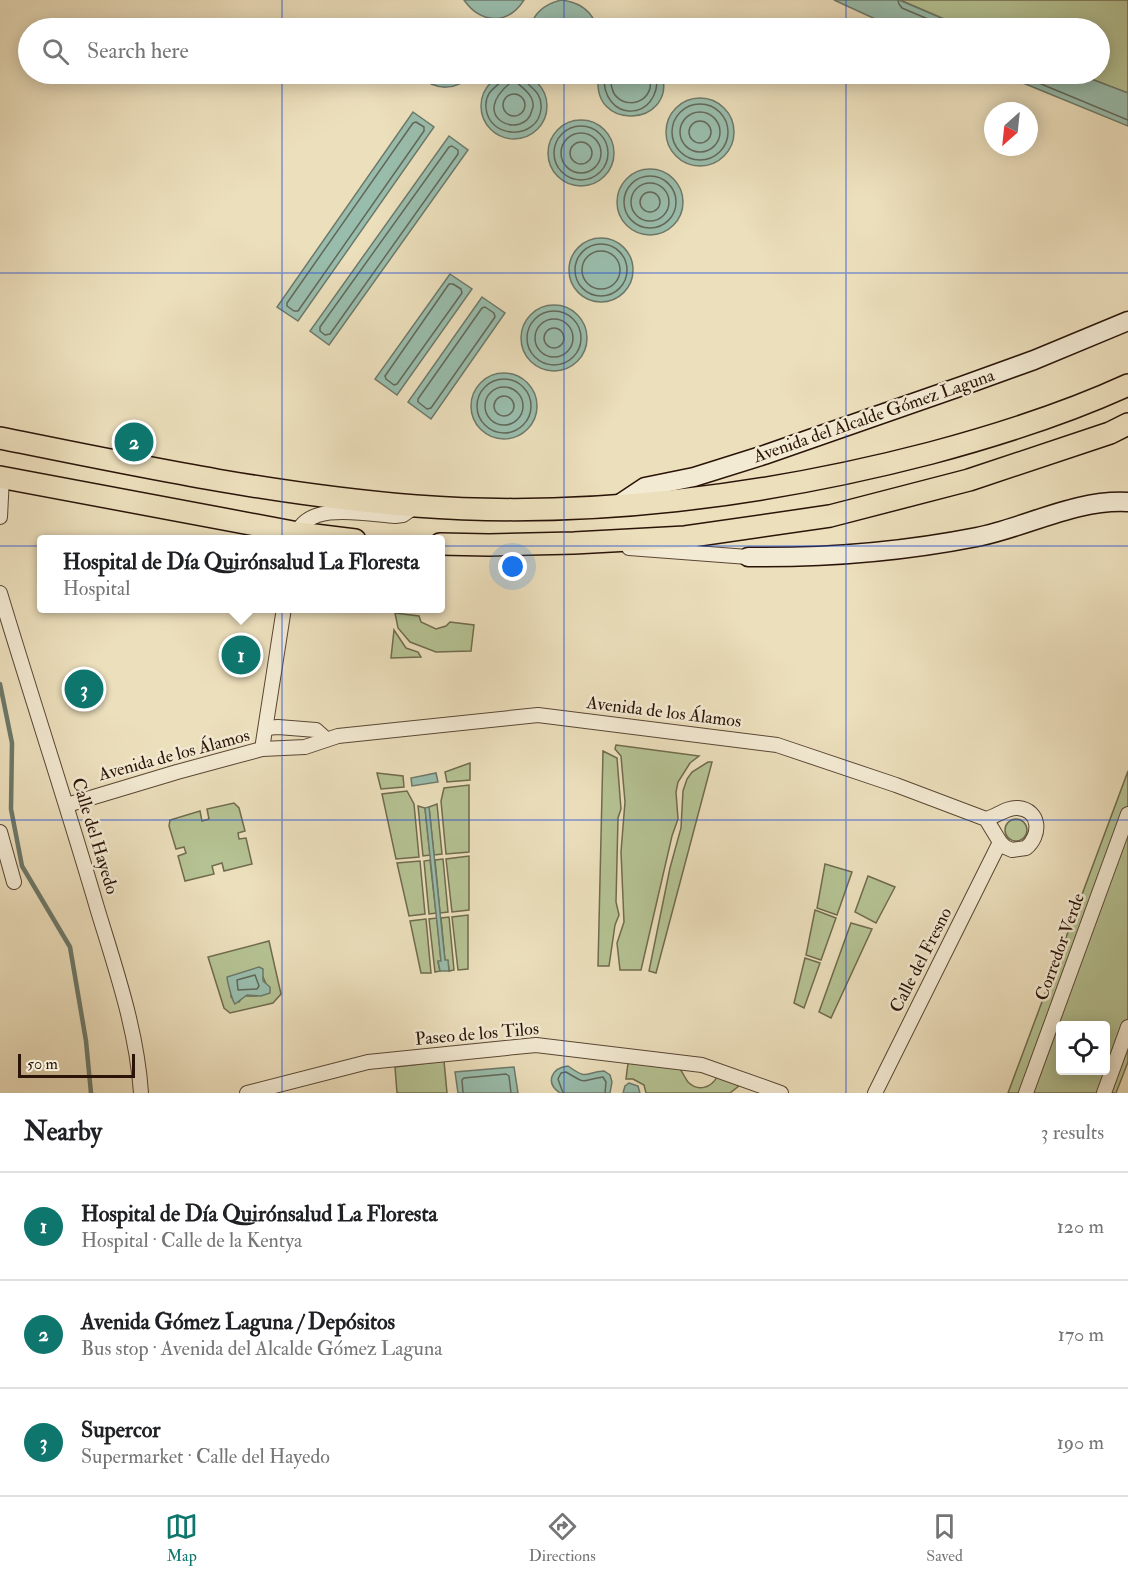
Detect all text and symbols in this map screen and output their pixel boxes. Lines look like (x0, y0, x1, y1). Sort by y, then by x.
search box (18, 18, 1110, 84)
icon: search (39, 35, 72, 68)
text: Search here (87, 37, 189, 65)
north arrow (984, 102, 1038, 156)
street label: Avenida del Alcalde Gómez Laguna (749, 364, 998, 468)
pin: 2 (114, 420, 154, 464)
popup (37, 535, 445, 613)
text: Hospital de Día Quirónsalud La Floresta (63, 548, 419, 576)
your location (498, 552, 527, 581)
text: Hospital (63, 576, 130, 601)
pin: 1 (222, 632, 260, 678)
pin: 3 (64, 666, 104, 712)
street label: Avenida de los Álamos (584, 691, 743, 733)
street label: Avenida de los Álamos (95, 724, 252, 787)
street label: Calle del Hayedo (66, 775, 124, 897)
street label: Corredor Verde (1030, 890, 1090, 1004)
street label: Calle del Fresno (885, 903, 957, 1016)
street label: Paseo de los Tilos (414, 1017, 540, 1051)
map controls (1056, 1021, 1110, 1075)
button: locate (1056, 1021, 1110, 1075)
scale bar (18, 1051, 135, 1078)
text: 50 m (27, 1054, 58, 1074)
text: Nearby (24, 1116, 102, 1148)
text: 3 results (1041, 1120, 1104, 1145)
text: Hospital de Día Quirónsalud La Floresta (81, 1200, 438, 1228)
text: 1 (40, 1214, 47, 1239)
text: 120 m (1057, 1214, 1104, 1239)
text: Hospital · Calle de la Kentya (81, 1228, 302, 1253)
text: Avenida Gómez Laguna / Depósitos (81, 1308, 395, 1336)
text: 2 (38, 1322, 49, 1347)
text: 170 m (1058, 1322, 1104, 1347)
text: Bus stop · Avenida del Alcalde Gómez Laguna (81, 1336, 442, 1361)
text: Supercor (81, 1416, 161, 1444)
text: 3 (40, 1430, 47, 1455)
text: 190 m (1057, 1430, 1104, 1455)
text: Supermarket · Calle del Hayedo (81, 1444, 330, 1469)
tab: Map (165, 1510, 198, 1566)
tab: Directions (529, 1510, 596, 1566)
tab: Saved (926, 1510, 963, 1566)

